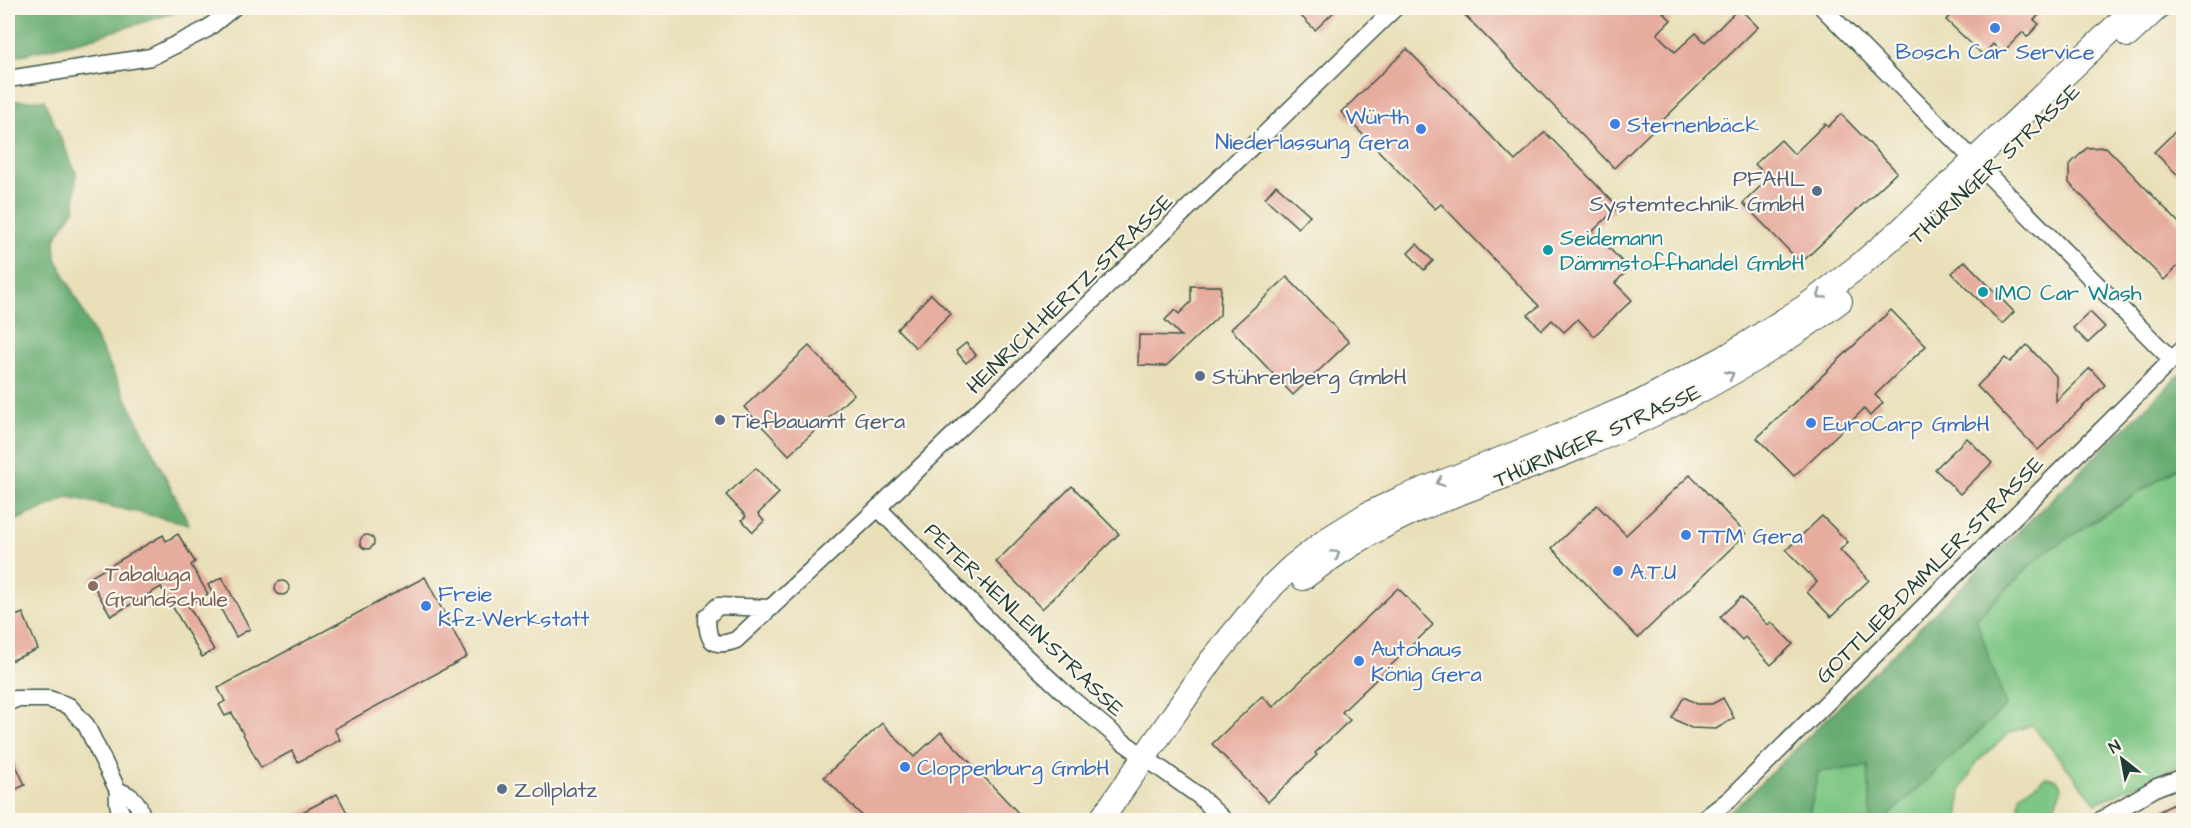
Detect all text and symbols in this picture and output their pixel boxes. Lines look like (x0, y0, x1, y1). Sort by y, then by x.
marker: Bosch Car Service (1988, 21, 2002, 35)
place label: Bosch Car Service (1895, 37, 2095, 68)
street label: THÜRINGER STRASSE (1903, 76, 2087, 252)
place label: Würth Niederlassung Gera (1215, 102, 1409, 159)
place label: Sternenbäck (1627, 110, 1759, 141)
marker: Sternenbäck (1608, 117, 1622, 131)
marker: Würth Niederlassung Gera (1414, 122, 1428, 136)
place label: PFAHL Systemtechnik GmbH (1590, 164, 1805, 221)
marker: PFAHL Systemtechnik GmbH (1810, 184, 1824, 198)
street label: HEINRICH-HERTZ-STRASSE (960, 187, 1180, 401)
place label: Seidemann Dämmstoffhandel GmbH (1560, 223, 1805, 279)
marker: Seidemann Dämmstoffhandel GmbH (1541, 243, 1555, 257)
place label: IMO Car Wash (1995, 278, 2142, 309)
marker: IMO Car Wash (1976, 285, 1990, 299)
one-way arrow (1816, 287, 1827, 298)
place label: Stührenberg GmbH (1212, 362, 1407, 394)
marker: Stührenberg GmbH (1193, 369, 1207, 383)
one-way arrow (1724, 370, 1735, 382)
street label: THÜRINGER STRASSE (1489, 377, 1706, 496)
place label: Tiefbauamt Gera (732, 406, 905, 437)
place label: EuroCarp GmbH (1823, 409, 1990, 440)
marker: Tiefbauamt Gera (713, 413, 727, 427)
marker: EuroCarp GmbH (1804, 416, 1818, 430)
street label: GOTTLIEB-DAIMLER-STRASSE (1809, 449, 2051, 691)
one-way arrow (1435, 475, 1446, 488)
street label: PETER-HENLEIN-STRASSE (917, 516, 1131, 724)
place label: TTM Gera (1698, 521, 1803, 552)
marker: TTM Gera (1679, 528, 1693, 542)
one-way arrow (1330, 550, 1341, 561)
place label: A.T.U (1630, 557, 1676, 588)
place label: Tabaluga Grundschule (105, 559, 228, 615)
marker: A.T.U (1611, 564, 1625, 578)
marker: Tabaluga Grundschule (86, 579, 100, 593)
place label: Freie Kfz-Werkstatt (438, 579, 589, 635)
marker: Freie Kfz-Werkstatt (419, 599, 433, 613)
place label: Autohaus König Gera (1371, 634, 1482, 691)
marker: Autohaus König Gera (1352, 654, 1366, 668)
north arrow (2092, 729, 2152, 789)
text: N (2105, 735, 2125, 759)
place label: Cloppenburg GmbH (917, 753, 1110, 785)
marker: Cloppenburg GmbH (898, 760, 912, 774)
place label: Zollplatz (514, 775, 597, 806)
marker: Zollplatz (495, 782, 509, 796)

